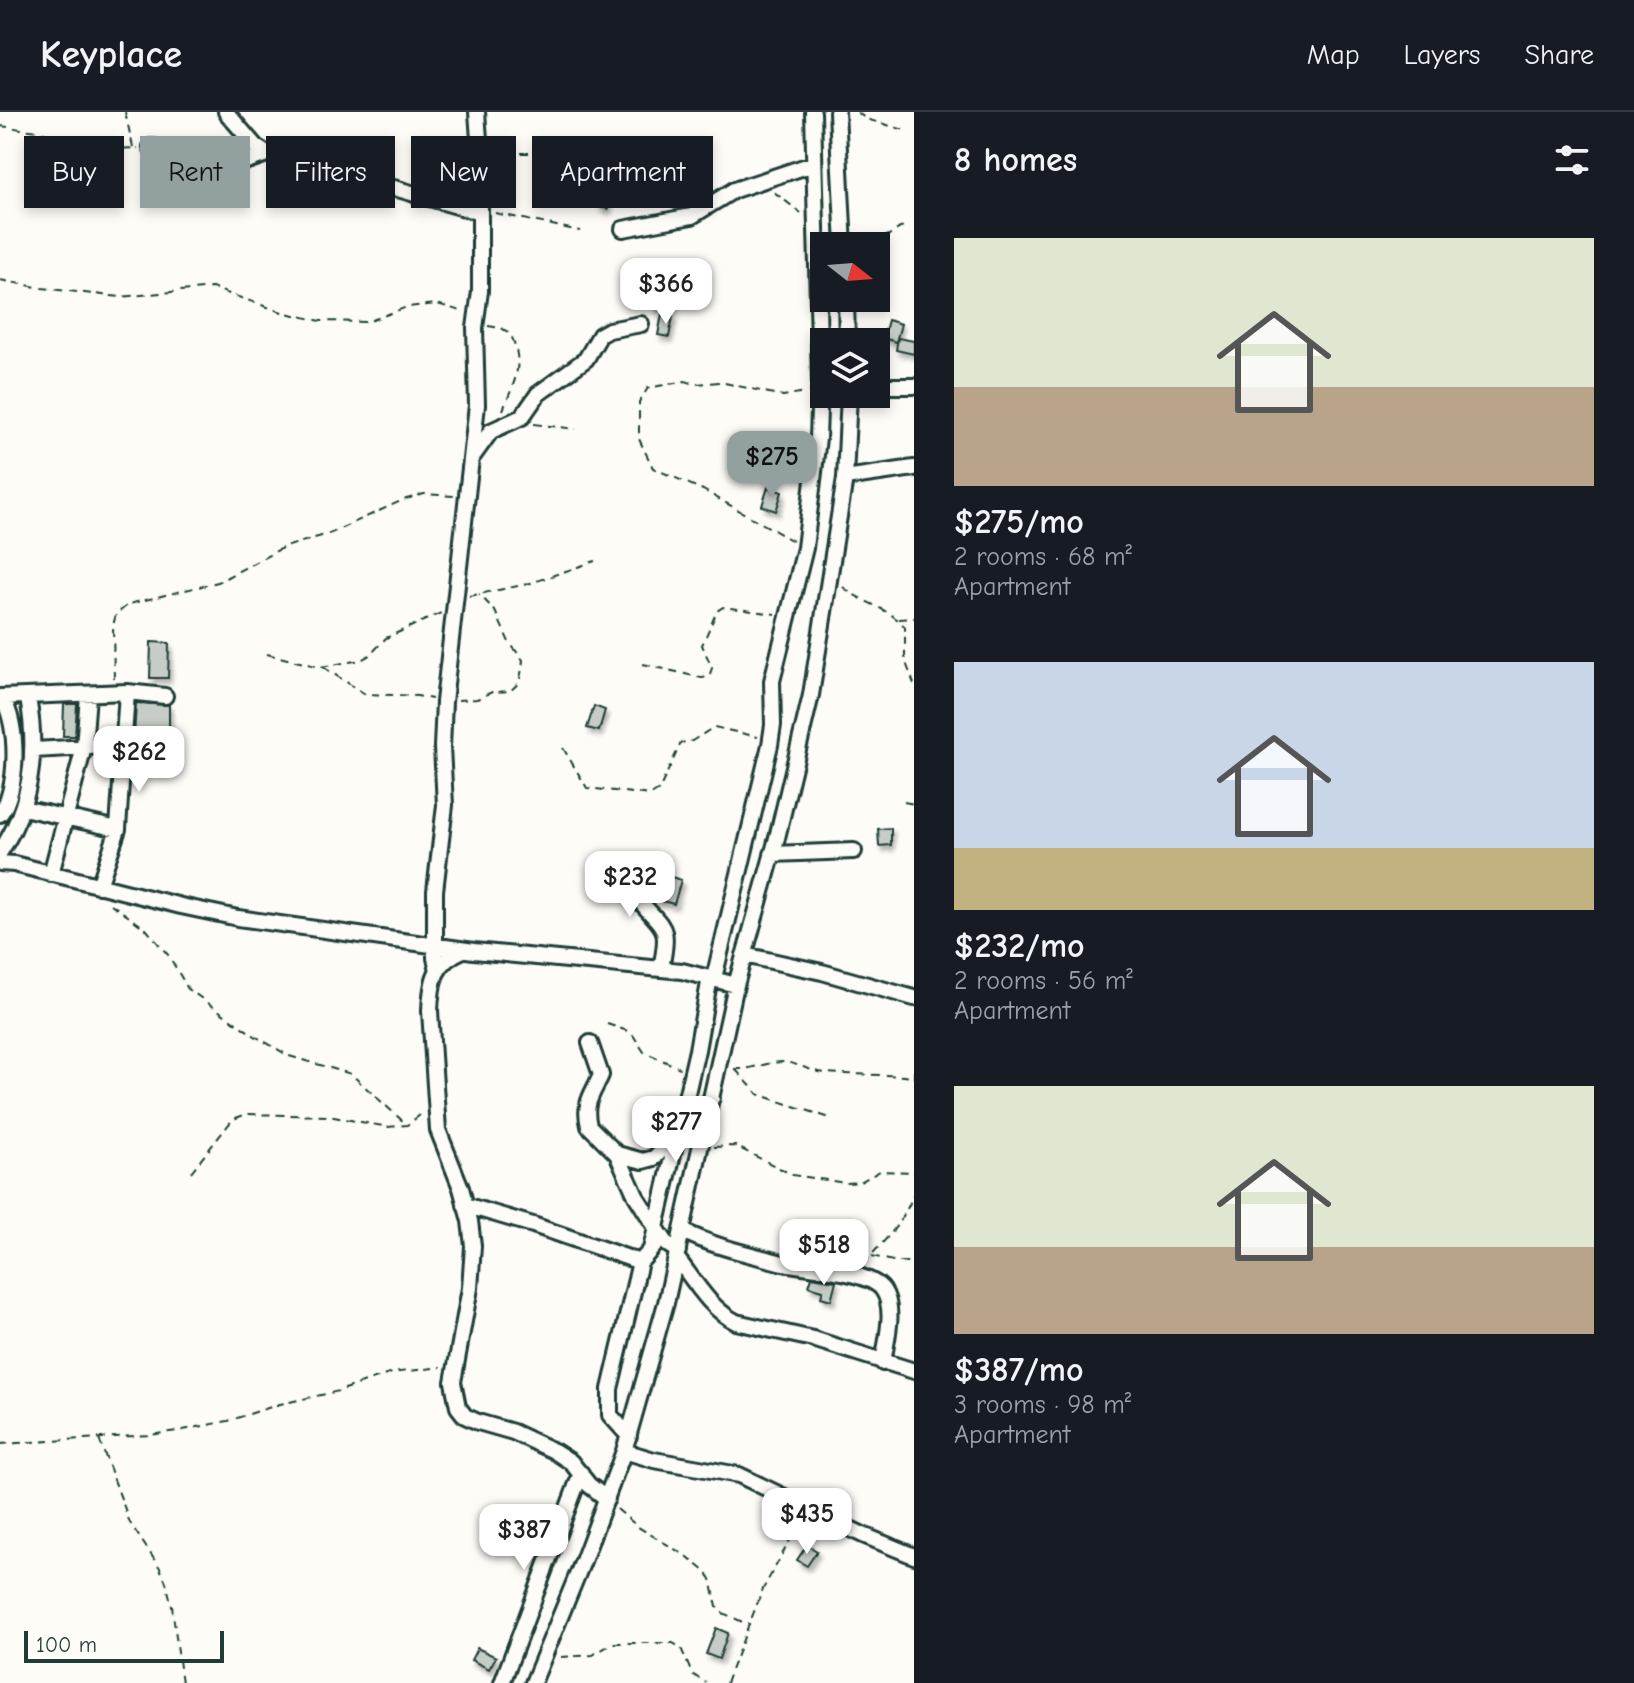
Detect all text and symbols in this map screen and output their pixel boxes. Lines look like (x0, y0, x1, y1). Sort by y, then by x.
text: Keyplace (40, 33, 182, 77)
text: Map (1307, 39, 1360, 71)
text: Layers (1404, 39, 1480, 71)
text: Share (1524, 39, 1594, 71)
chip: Buy (24, 136, 124, 208)
chip: Rent (140, 136, 250, 208)
chip: Filters (266, 136, 395, 208)
chip: New (411, 136, 516, 208)
chip: Apartment (532, 136, 713, 208)
icon: filters (1550, 138, 1594, 182)
text: 8 homes (954, 140, 1077, 180)
north arrow (810, 232, 890, 312)
map controls (810, 232, 890, 408)
pin: $366 (619, 258, 713, 326)
text: $366 (638, 269, 694, 299)
icon: home (1202, 290, 1346, 434)
button: layers (810, 328, 890, 408)
pin: $275 (725, 431, 819, 499)
text: $275 (745, 442, 799, 472)
text: $275/mo (954, 502, 1084, 542)
text: 2 rooms · 68 m² (954, 542, 1132, 572)
text: Apartment (954, 572, 1070, 602)
icon: home (1202, 714, 1346, 858)
pin: $262 (92, 726, 186, 794)
text: $262 (111, 737, 167, 767)
pin: $232 (583, 851, 677, 919)
text: $232 (603, 862, 657, 892)
text: $232/mo (954, 926, 1085, 966)
text: 2 rooms · 56 m² (954, 966, 1133, 996)
text: Apartment (954, 996, 1070, 1026)
pin: $277 (629, 1096, 723, 1164)
text: $277 (650, 1107, 702, 1137)
icon: home (1202, 1138, 1346, 1282)
pin: $518 (777, 1219, 871, 1287)
text: $518 (798, 1230, 851, 1260)
text: $387/mo (954, 1350, 1083, 1390)
text: 3 rooms · 98 m² (954, 1390, 1131, 1420)
text: Apartment (954, 1420, 1070, 1450)
pin: $435 (760, 1488, 854, 1556)
text: $435 (780, 1499, 834, 1529)
pin: $387 (477, 1504, 571, 1572)
text: $387 (497, 1515, 551, 1545)
scale bar (24, 1627, 224, 1663)
text: 100 m (36, 1632, 97, 1658)

